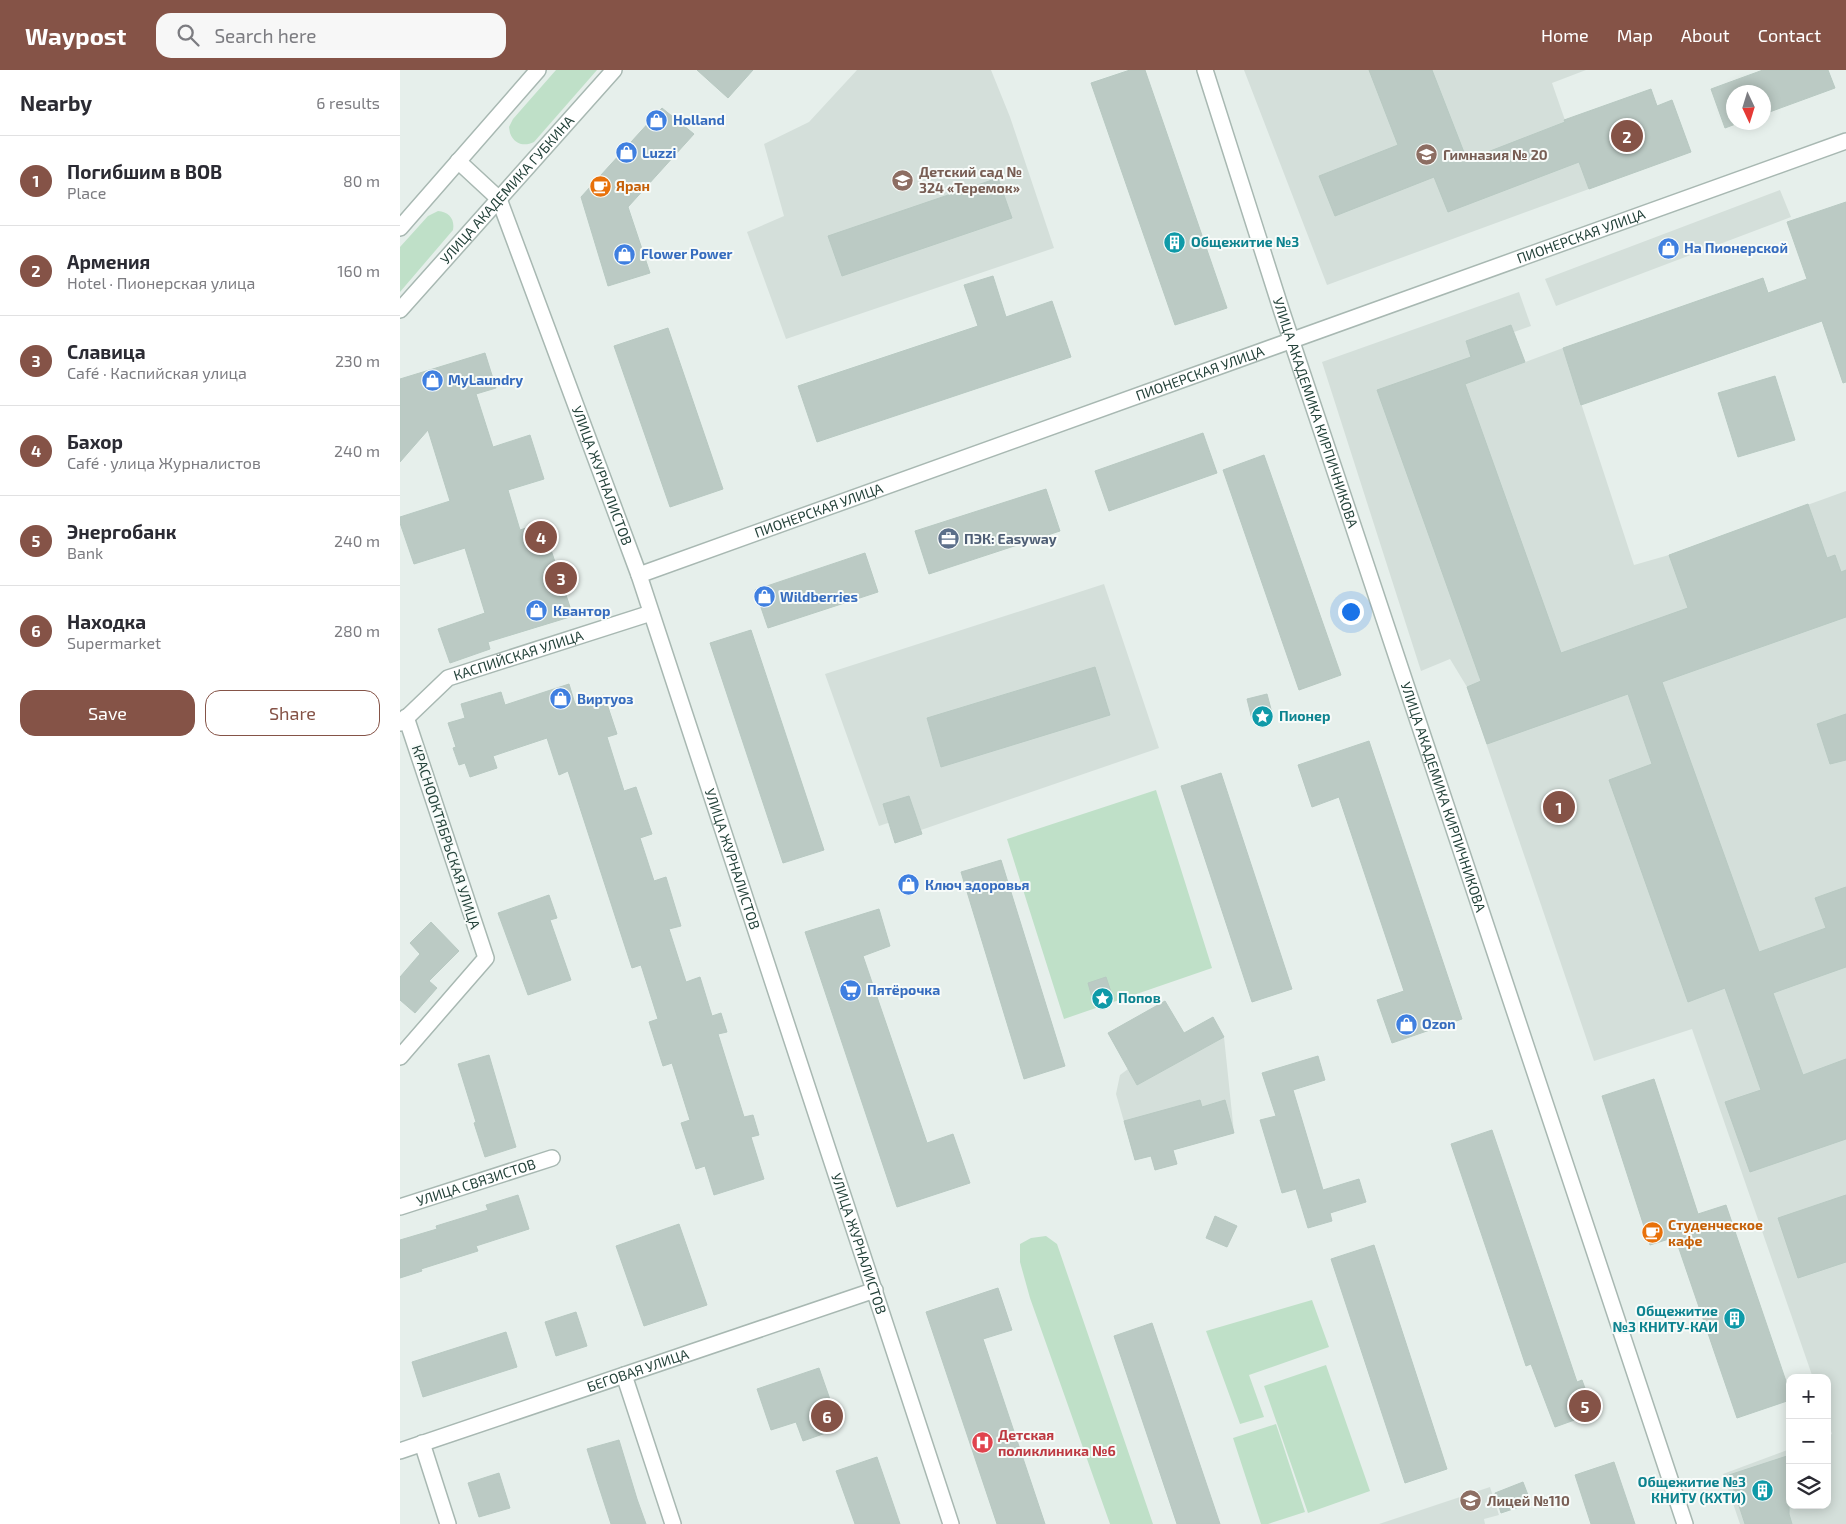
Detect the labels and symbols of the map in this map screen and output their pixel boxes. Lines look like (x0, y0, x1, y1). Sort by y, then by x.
north arrow (1726, 85, 1771, 130)
shop icon: Holland (645, 108, 669, 132)
place label: Holland (673, 111, 725, 128)
street label: УЛИЦА АКАДЕМИКА ГУБКИНА (436, 112, 578, 267)
pin: 2 (1611, 117, 1643, 155)
shop icon: Luzzi (614, 141, 638, 165)
school or university icon: Гимназия № 20 (1415, 143, 1439, 167)
place label: Luzzi (642, 144, 676, 161)
place label: Гимназия № 20 (1443, 146, 1548, 163)
place label: Детский сад № 324 «Теремок» (919, 163, 1022, 196)
school or university icon: Детский сад № 324 «Теремок» (891, 168, 915, 192)
cafe icon: Яран (588, 174, 612, 198)
place label: Яран (616, 177, 650, 194)
street label: ПИОНЕРСКАЯ УЛИЦА (1514, 205, 1648, 267)
building icon: Общежитие №3 (1163, 230, 1187, 254)
place label: Общежитие №3 (1191, 233, 1299, 250)
shop icon: На Пионерской (1656, 236, 1680, 260)
place label: На Пионерской (1684, 239, 1788, 256)
shop icon: Flower Power (613, 242, 637, 266)
place label: Flower Power (641, 245, 733, 262)
street label: УЛИЦА АКАДЕМИКА КИРПИЧНИКОВА (1270, 295, 1362, 530)
street label: ПИОНЕРСКАЯ УЛИЦА (1133, 342, 1266, 404)
shop icon: MyLaundry (420, 368, 444, 392)
place label: MyLaundry (448, 371, 523, 388)
street label: УЛИЦА ЖУРНАЛИСТОВ (569, 403, 636, 547)
street label: ПИОНЕРСКАЯ УЛИЦА (752, 479, 885, 541)
pin: 4 (525, 518, 557, 556)
office icon: ПЭК: Easyway (936, 527, 960, 551)
place label: ПЭК: Easyway (964, 530, 1057, 547)
pin: 3 (545, 559, 577, 597)
shop icon: Wildberries (752, 585, 776, 609)
place label: Wildberries (780, 588, 858, 605)
shop icon: Квантор (525, 599, 549, 623)
your location (1338, 599, 1364, 625)
place label: Квантор (553, 602, 610, 619)
street label: КАСПИЙСКАЯ УЛИЦА (451, 626, 585, 684)
street label: УЛИЦА АКАДЕМИКА КИРПИЧНИКОВА (1398, 680, 1490, 914)
shop icon: Виртуоз (549, 687, 573, 711)
place label: Виртуоз (577, 690, 633, 707)
place icon: Пионер (1251, 704, 1275, 728)
place label: Пионер (1279, 707, 1330, 724)
street label: КРАСНООКТЯБРЬСКАЯ УЛИЦА (409, 743, 484, 931)
street label: УЛИЦА ЖУРНАЛИСТОВ (702, 786, 764, 931)
pin: 1 (1543, 788, 1575, 826)
shop icon: Ключ здоровья (897, 873, 921, 897)
place label: Ключ здоровья (925, 876, 1029, 893)
supermarket icon: Пятёрочка (839, 978, 863, 1002)
place label: Пятёрочка (867, 981, 940, 998)
place icon: Попов (1090, 986, 1114, 1010)
place label: Попов (1118, 989, 1161, 1006)
shop icon: Ozon (1394, 1012, 1418, 1036)
place label: Ozon (1422, 1015, 1456, 1032)
street label: УЛИЦА СВЯЗИСТОВ (414, 1155, 538, 1209)
street label: УЛИЦА ЖУРНАЛИСТОВ (828, 1171, 890, 1316)
place label: Студенческое кафе (1668, 1216, 1763, 1249)
cafe icon: Студенческое кафе (1640, 1221, 1664, 1245)
place label: Общежитие №3 КНИТУ-КАИ (1613, 1302, 1718, 1335)
building icon: Общежитие №3 КНИТУ-КАИ (1722, 1307, 1746, 1331)
street label: БЕГОВАЯ УЛИЦА (585, 1345, 691, 1395)
pin: 5 (1569, 1387, 1601, 1425)
pin: 6 (811, 1397, 843, 1435)
place label: Детская поликлиника №6 (998, 1426, 1116, 1459)
hospital icon: Детская поликлиника №6 (970, 1431, 994, 1455)
place label: Общежитие №3 КНИТУ (КХТИ) (1638, 1473, 1746, 1506)
building icon: Общежитие №3 КНИТУ (КХТИ) (1750, 1478, 1774, 1502)
school or university icon: Лицей №110 (1459, 1489, 1483, 1513)
place label: Лицей №110 (1487, 1492, 1570, 1509)

